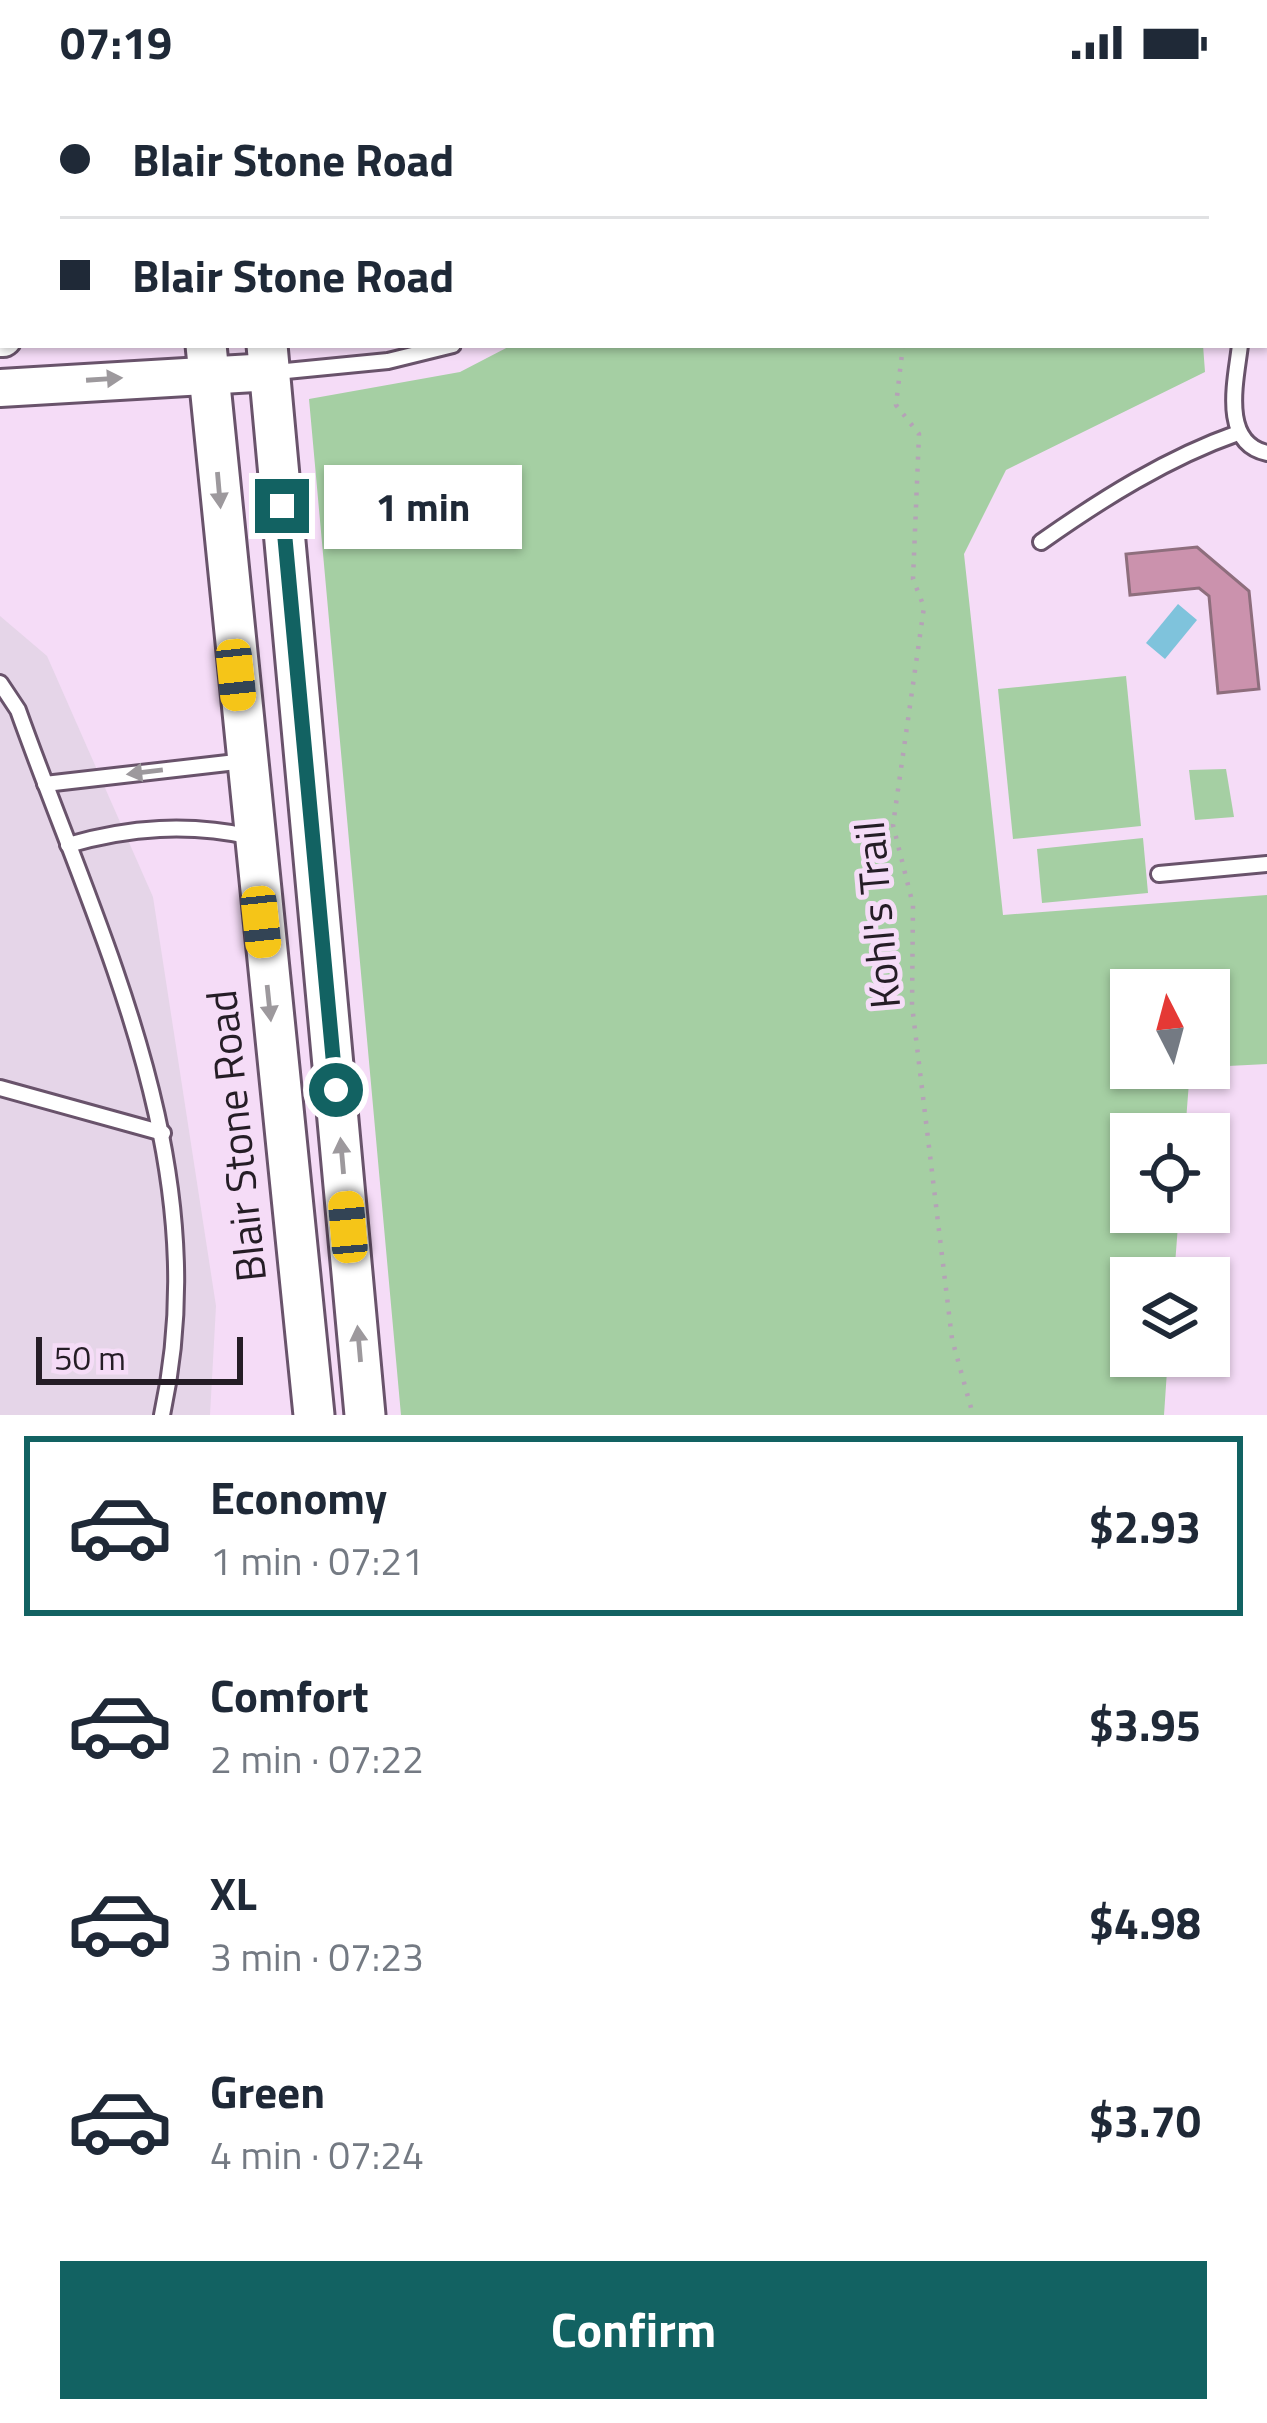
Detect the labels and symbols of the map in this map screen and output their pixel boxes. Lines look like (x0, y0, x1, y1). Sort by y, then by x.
one-way arrow (86, 369, 123, 388)
callout: 1 min (324, 464, 522, 548)
one-way arrow (210, 472, 229, 509)
route end (255, 479, 309, 533)
car (214, 637, 258, 713)
one-way arrow (126, 763, 163, 782)
street label: Kohl's Trail (836, 819, 916, 1011)
car (239, 884, 283, 960)
north arrow (1110, 969, 1230, 1089)
one-way arrow (260, 985, 279, 1023)
street label: Blair Stone Road (188, 987, 282, 1285)
route start (309, 1063, 363, 1117)
one-way arrow (332, 1137, 351, 1174)
car (327, 1190, 369, 1264)
one-way arrow (349, 1325, 368, 1362)
scale bar (36, 1331, 243, 1384)

